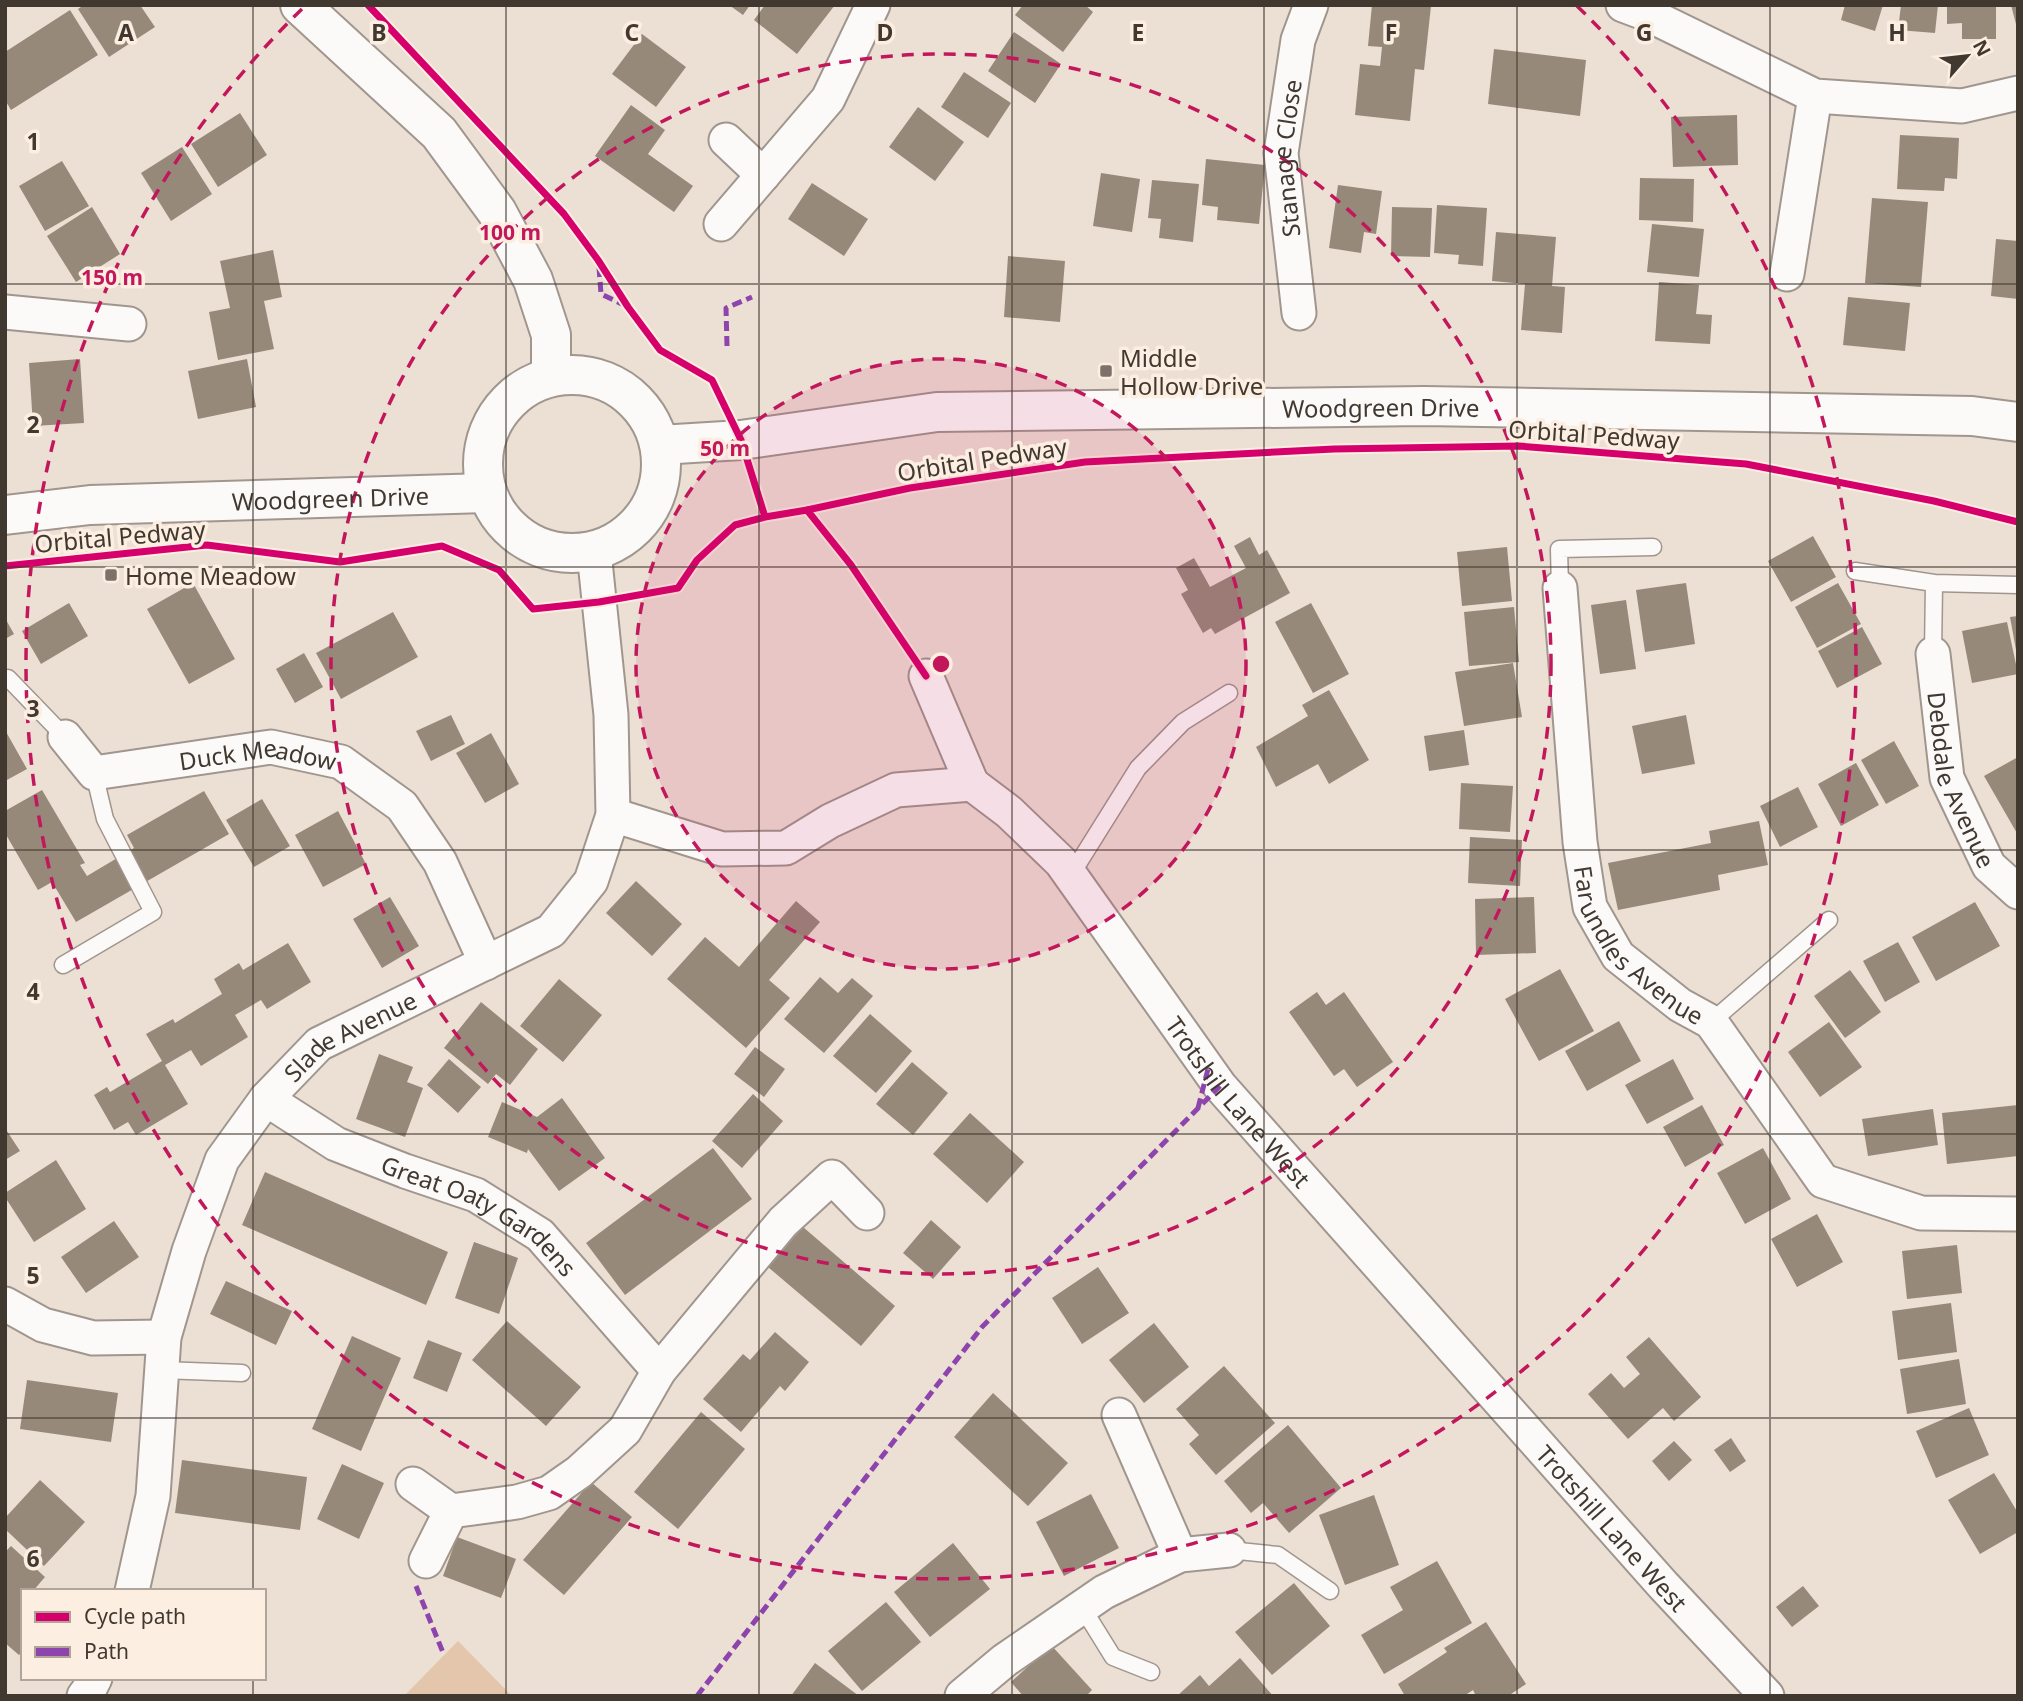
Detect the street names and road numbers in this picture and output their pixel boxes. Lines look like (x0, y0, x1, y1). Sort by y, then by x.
street label: Stanage Close (1264, 77, 1308, 239)
street label: Woodgreen Drive (1282, 389, 1480, 424)
street label: Orbital Pedway (1507, 412, 1681, 456)
street label: Orbital Pedway (895, 429, 1070, 489)
street label: Woodgreen Drive (231, 478, 429, 517)
street label: Orbital Pedway (33, 512, 208, 560)
street label: Debdale Avenue (1921, 690, 2004, 873)
street label: Duck Meadow (177, 730, 340, 777)
street label: Farundles Avenue (1567, 863, 1710, 1032)
street label: Slade Avenue (276, 983, 422, 1088)
street label: Trotshill Lane West (1159, 1009, 1319, 1194)
street label: Great Oaty Gardens (377, 1147, 585, 1283)
street label: Trotshill Lane West (1529, 1437, 1696, 1618)

